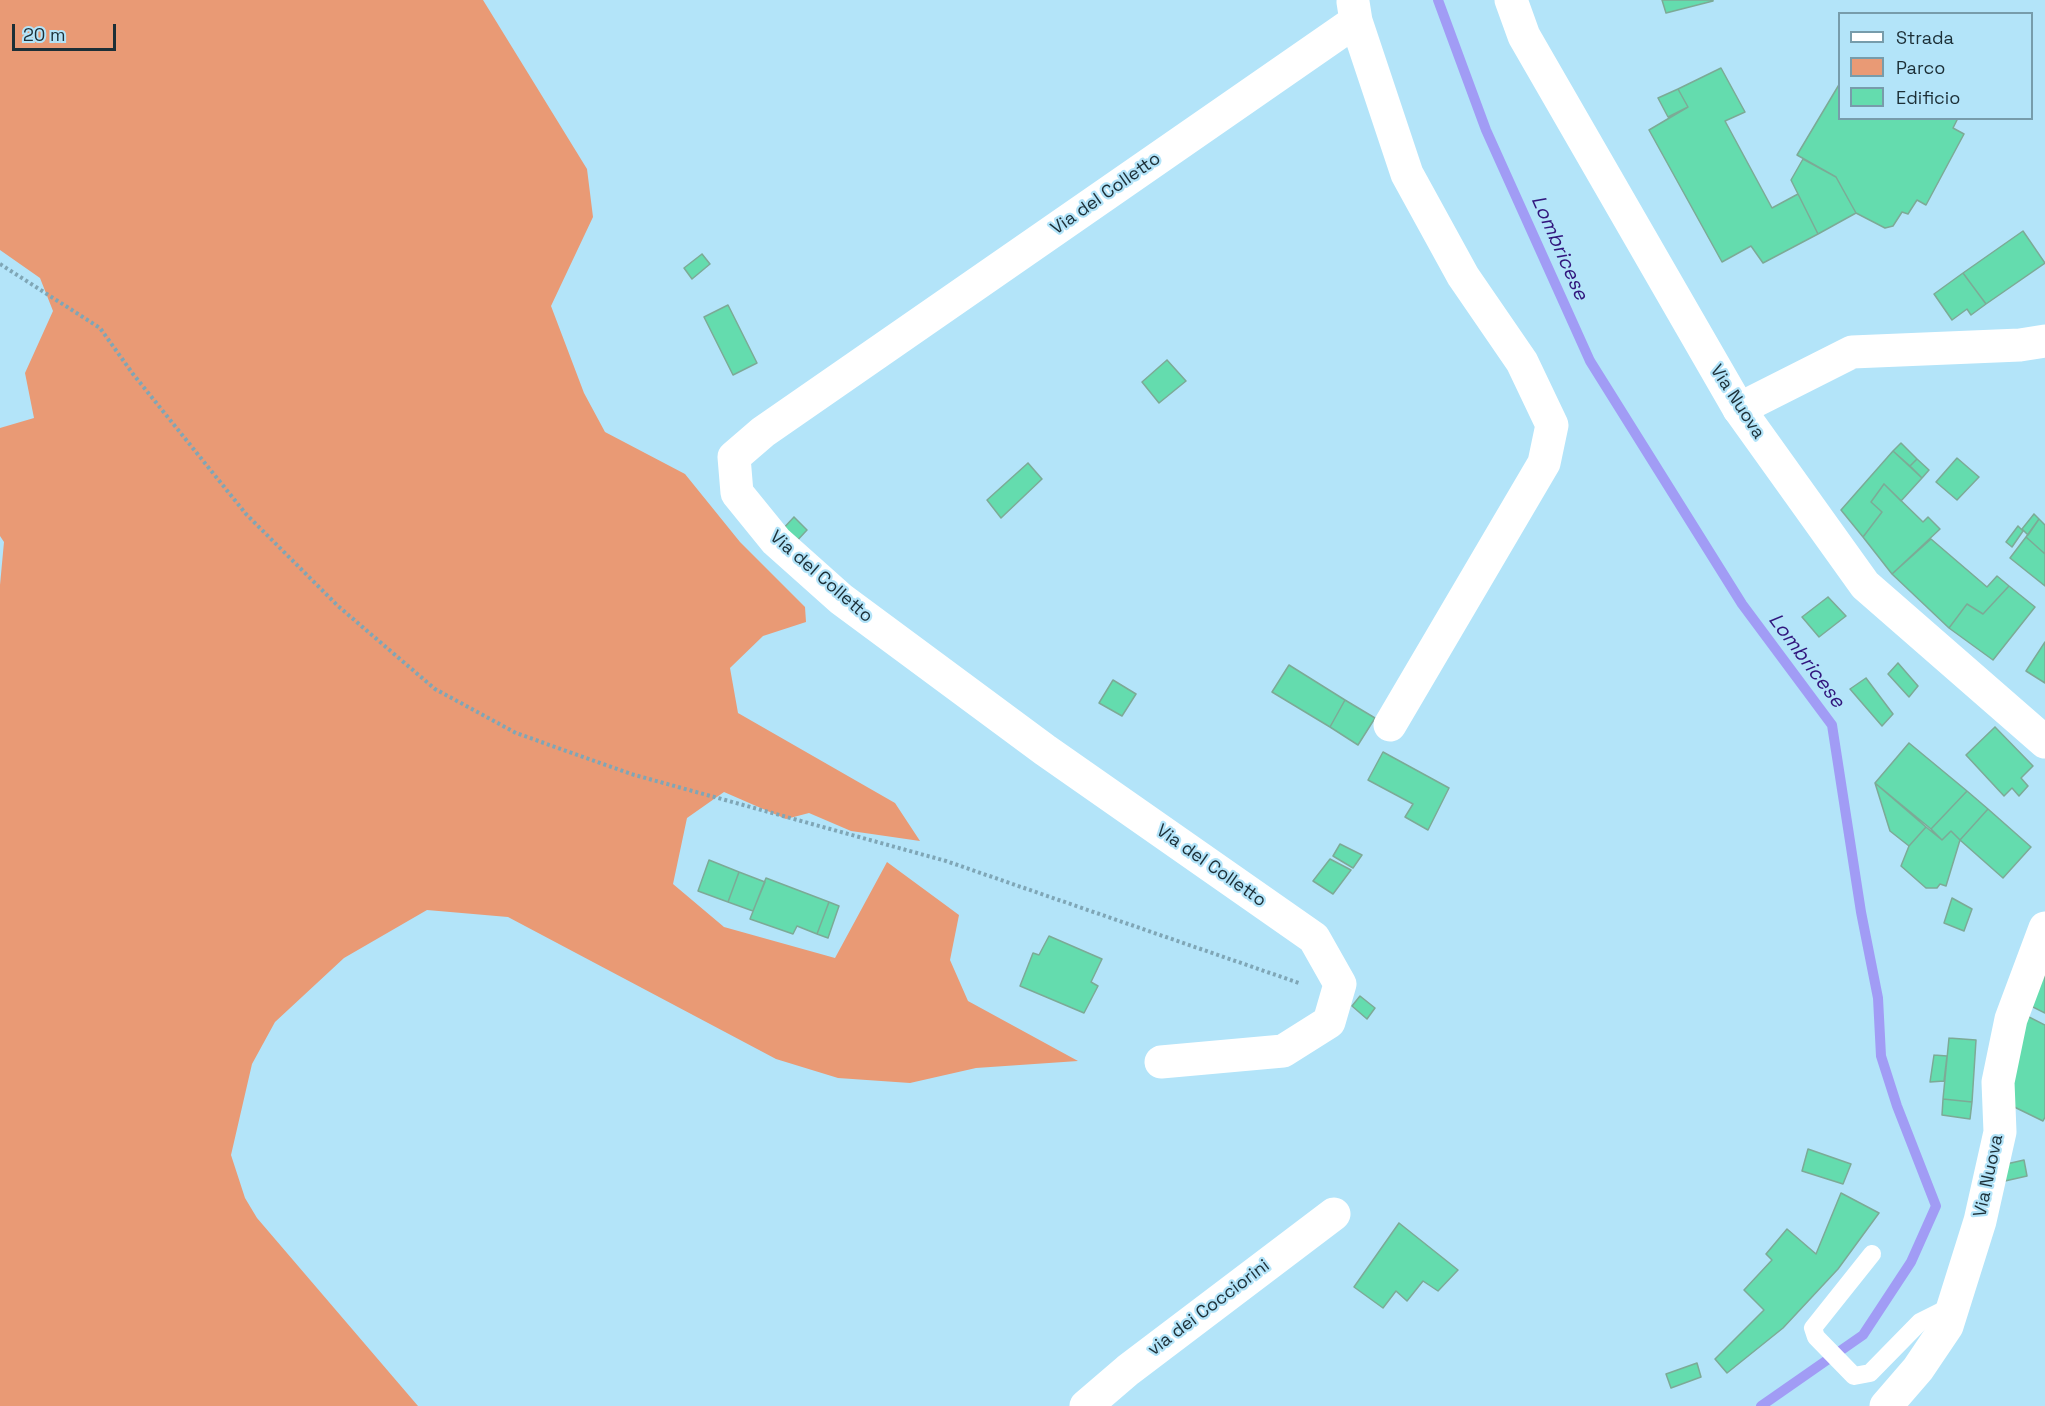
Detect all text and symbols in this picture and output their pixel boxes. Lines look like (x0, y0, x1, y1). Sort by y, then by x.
scale bar (15, 12, 118, 50)
legend (1838, 12, 2033, 120)
text: 20 m (23, 23, 66, 46)
text: Strada (1896, 26, 1954, 49)
text: Parco (1896, 56, 1945, 79)
text: Edificio (1896, 86, 1960, 109)
street label: Via del Colletto (1047, 148, 1165, 240)
water label: Lombricese (1525, 192, 1593, 304)
street label: Via Nuova (1705, 361, 1769, 443)
street label: Via del Colletto (765, 526, 877, 628)
water label: Lombricese (1763, 609, 1849, 713)
street label: Via del Colletto (1152, 820, 1270, 912)
street label: Via Nuova (1970, 1133, 2008, 1219)
street label: via dei Cocciorini (1144, 1255, 1274, 1361)

